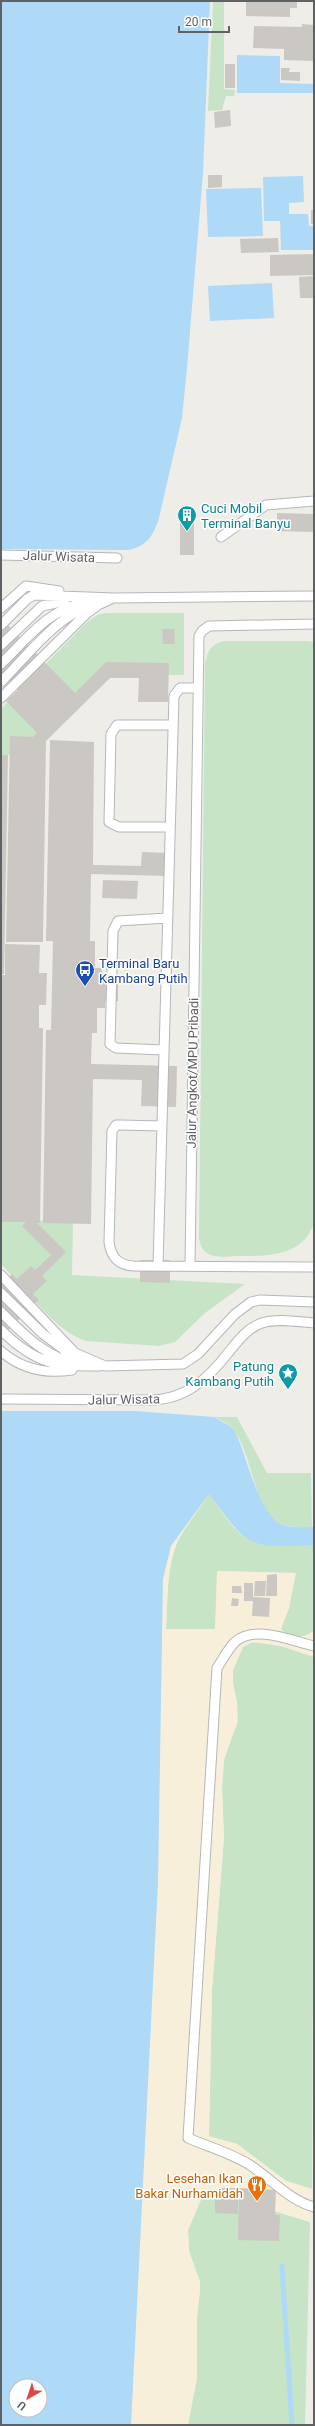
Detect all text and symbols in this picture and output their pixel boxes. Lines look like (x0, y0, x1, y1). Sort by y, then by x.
scale bar (179, 8, 229, 34)
text: 20 m (185, 15, 212, 29)
place label: Cuci Mobil Terminal Banyu (201, 501, 290, 531)
building icon: Cuci Mobil Terminal Banyu (176, 504, 198, 532)
street label: Jalur Wisata (23, 548, 95, 565)
place label: Terminal Baru Kambang Putih (99, 956, 188, 986)
bus stop icon: Terminal Baru Kambang Putih (74, 959, 96, 987)
street label: Jalur Angkot/MPU Pribadi (184, 998, 201, 1148)
place label: Patung Kambang Putih (185, 1359, 274, 1389)
place icon: Patung Kambang Putih (277, 1362, 299, 1390)
street label: Jalur Wisata (88, 1391, 160, 1408)
place label: Lesehan Ikan Bakar Nurhamidah (135, 2171, 243, 2201)
restaurant icon: Lesehan Ikan Bakar Nurhamidah (246, 2174, 268, 2202)
north arrow (8, 2378, 48, 2418)
text: U (15, 2398, 29, 2413)

